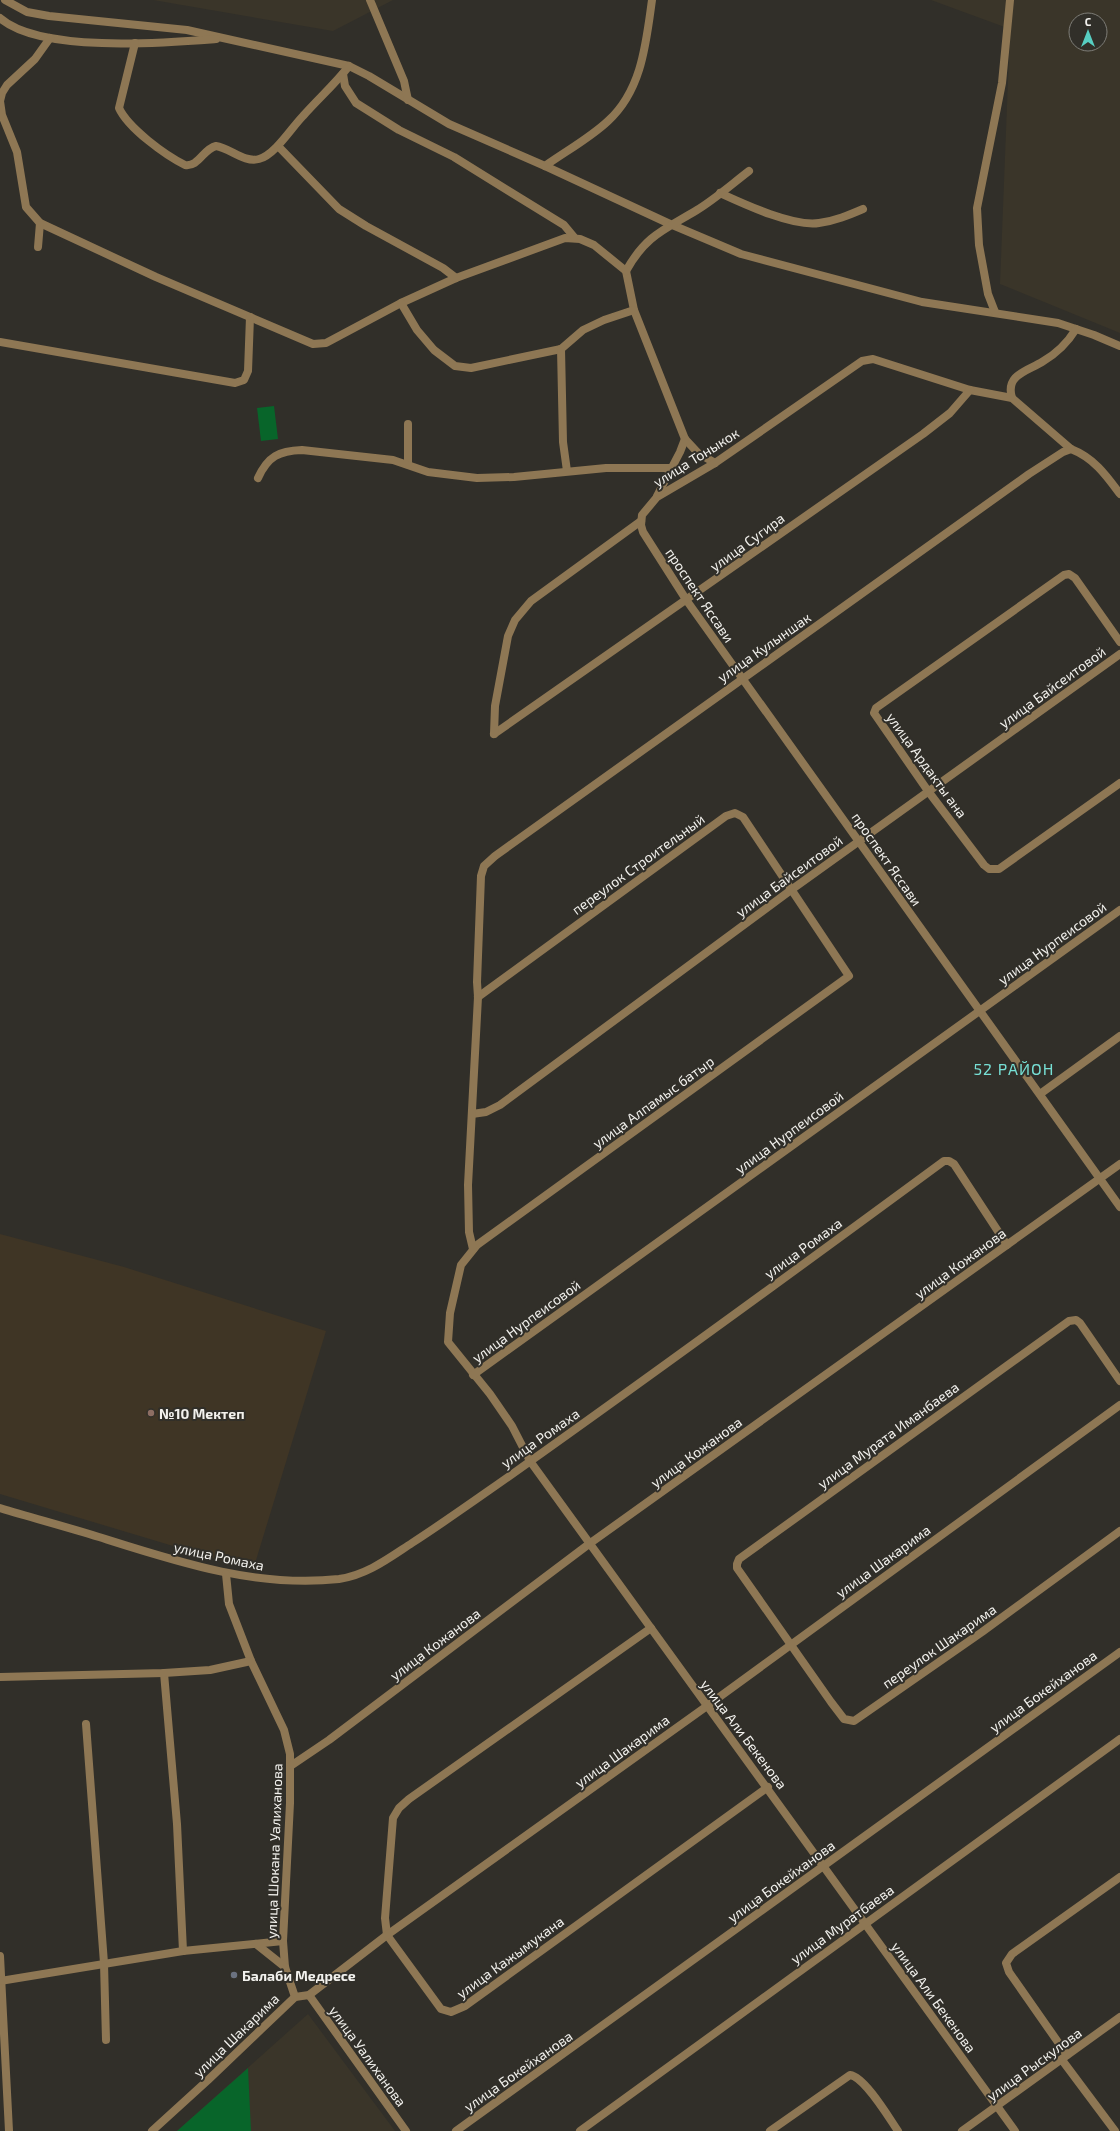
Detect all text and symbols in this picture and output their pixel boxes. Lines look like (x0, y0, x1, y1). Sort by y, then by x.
north arrow (1068, 12, 1108, 52)
text: С (1085, 15, 1092, 28)
street label: улица Тоныкок (650, 424, 742, 490)
street label: улица Сугира (706, 509, 788, 575)
street label: проспект Яссави (662, 545, 738, 645)
street label: улица Кулыншак (714, 608, 814, 686)
street label: улица Байсеитовой (995, 643, 1109, 731)
street label: улица Ардакты ана (883, 709, 971, 821)
street label: проспект Яссави (848, 809, 926, 909)
street label: переулок Строительный (568, 810, 708, 918)
street label: улица Байсеитовой (732, 832, 846, 920)
street label: улица Нурпеисовой (995, 898, 1109, 988)
street label: улица Алпамыс батыр (589, 1052, 717, 1152)
district label: 52 РАЙОН (974, 1059, 1054, 1078)
street label: улица Нурпеисовой (732, 1087, 846, 1177)
street label: улица Ромаха (761, 1214, 845, 1282)
street label: улица Кожанова (911, 1224, 1009, 1302)
street label: улица Нурпеисовой (469, 1276, 583, 1366)
street label: улица Мурата Иманбаева (814, 1378, 962, 1492)
place label: №10 Мектеп (159, 1405, 245, 1422)
street label: улица Ромаха (498, 1405, 582, 1471)
marker: №10 Мектеп (146, 1408, 156, 1418)
street label: улица Кожанова (647, 1413, 745, 1491)
street label: улица Шакарима (832, 1521, 934, 1601)
street label: улица Ромаха (172, 1538, 266, 1574)
street label: переулок Шакарима (879, 1600, 999, 1692)
street label: улица Кожанова (386, 1604, 484, 1684)
street label: улица Бокейханова (986, 1646, 1100, 1736)
street label: улица Али Бекенова (697, 1676, 791, 1792)
street label: улица Шакарима (571, 1711, 673, 1791)
street label: улица Шокана Уалиханова (262, 1763, 286, 1939)
street label: улица Бокейханова (724, 1836, 838, 1926)
street label: улица Муратбаева (787, 1881, 897, 1967)
street label: улица Кажымукана (453, 1912, 567, 2002)
street label: улица Али Бекенова (888, 1938, 980, 2056)
place label: Балаби Медресе (242, 1967, 356, 1984)
marker: Балаби Медресе (229, 1970, 239, 1980)
street label: улица Шакарима (190, 1990, 282, 2080)
street label: улица Уалиханова (326, 2002, 410, 2110)
street label: улица Рыскулова (983, 2024, 1085, 2104)
street label: улица Бокейханова (460, 2027, 576, 2115)

